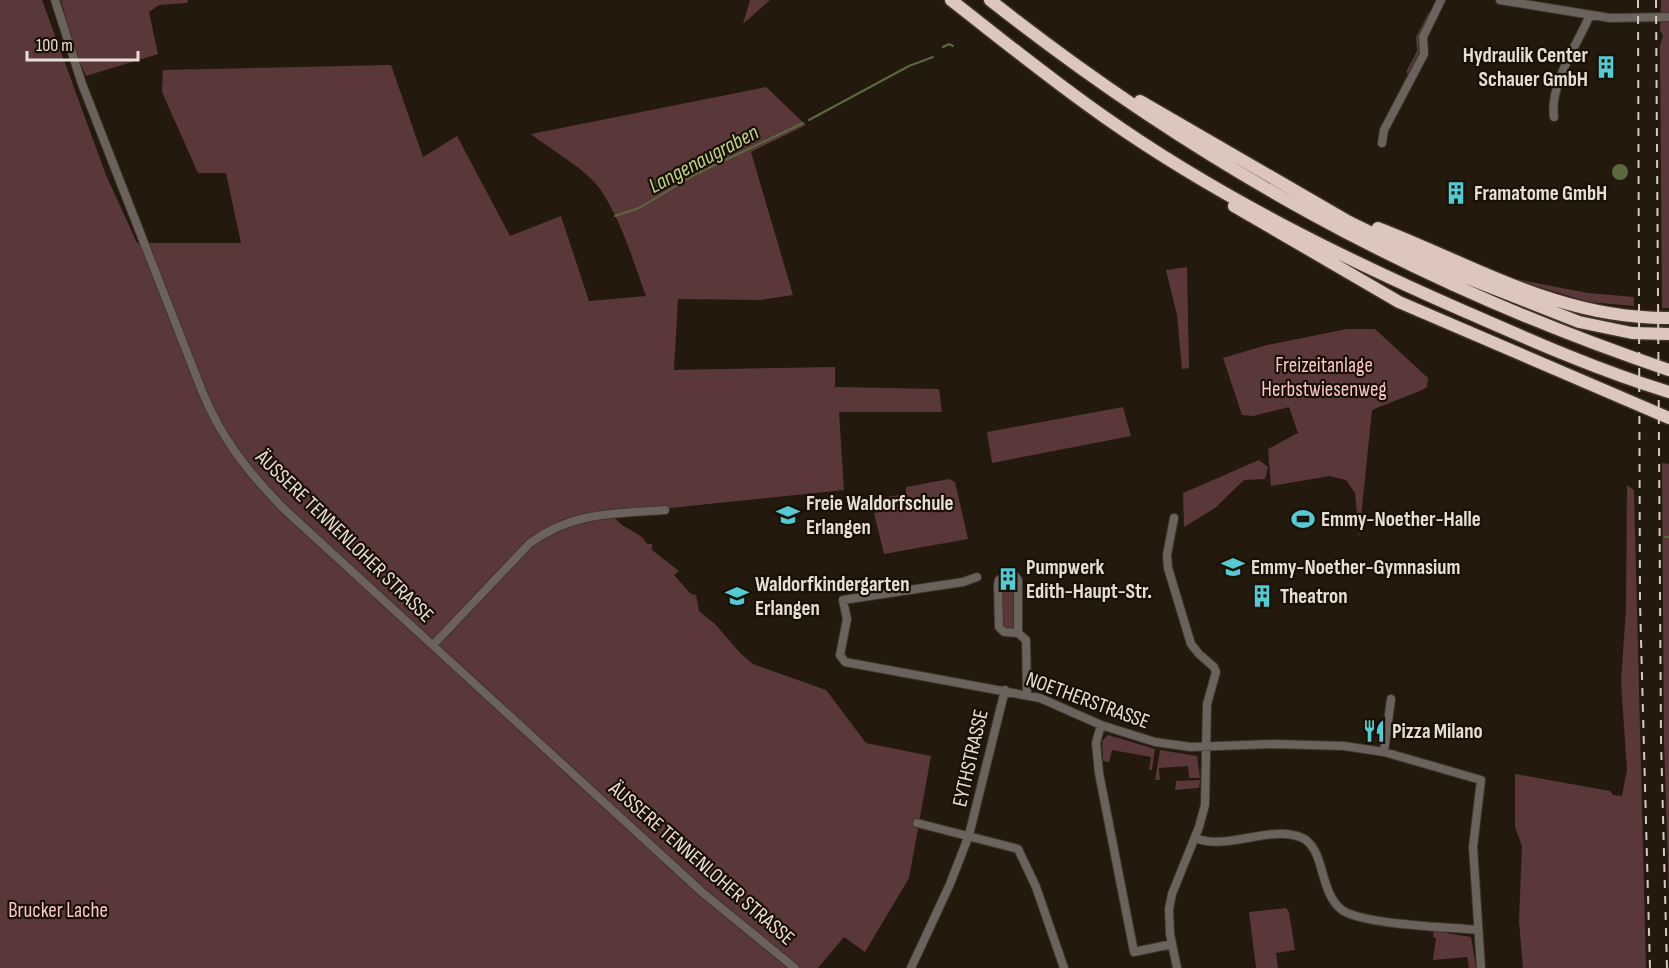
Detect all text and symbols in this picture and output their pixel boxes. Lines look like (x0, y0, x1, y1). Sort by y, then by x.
scale bar (27, 24, 138, 62)
text: 100 m (36, 35, 73, 56)
place label: Hydraulik Center Schauer GmbH (1463, 43, 1588, 92)
building icon: Hydraulik Center Schauer GmbH (1593, 54, 1619, 80)
water label: Langenaugraben (644, 119, 763, 200)
building icon: Framatome GmbH (1443, 180, 1469, 206)
place label: Framatome GmbH (1474, 181, 1607, 206)
park label: Freizeitanlage Herbstwiesenweg (1261, 353, 1387, 402)
street label: ÄUSSERE TENNENLOHER STRASSE (250, 444, 439, 628)
place label: Freie Waldorfschule Erlangen (806, 491, 954, 540)
school or university icon: Freie Waldorfschule Erlangen (775, 502, 801, 528)
sports icon: Emmy-Noether-Halle (1290, 506, 1316, 532)
place label: Emmy-Noether-Halle (1321, 507, 1481, 532)
school or university icon: Emmy-Noether-Gymnasium (1220, 554, 1246, 580)
place label: Pumpwerk Edith-Haupt-Str. (1026, 555, 1152, 604)
place label: Emmy-Noether-Gymnasium (1251, 555, 1460, 580)
building icon: Pumpwerk Edith-Haupt-Str. (995, 566, 1021, 592)
place label: Waldorfkindergarten Erlangen (755, 572, 910, 621)
school or university icon: Waldorfkindergarten Erlangen (724, 583, 750, 609)
building icon: Theatron (1249, 583, 1275, 609)
place label: Theatron (1280, 584, 1348, 609)
street label: NOETHERSTRASSE (1023, 667, 1153, 734)
street label: EYTHSTRASSE (947, 707, 994, 809)
restaurant icon: Pizza Milano (1361, 718, 1387, 744)
place label: Pizza Milano (1392, 719, 1483, 744)
street label: ÄUSSERE TENNENLOHER STRASSE (603, 775, 799, 951)
park label: Brucker Lache (8, 898, 108, 923)

